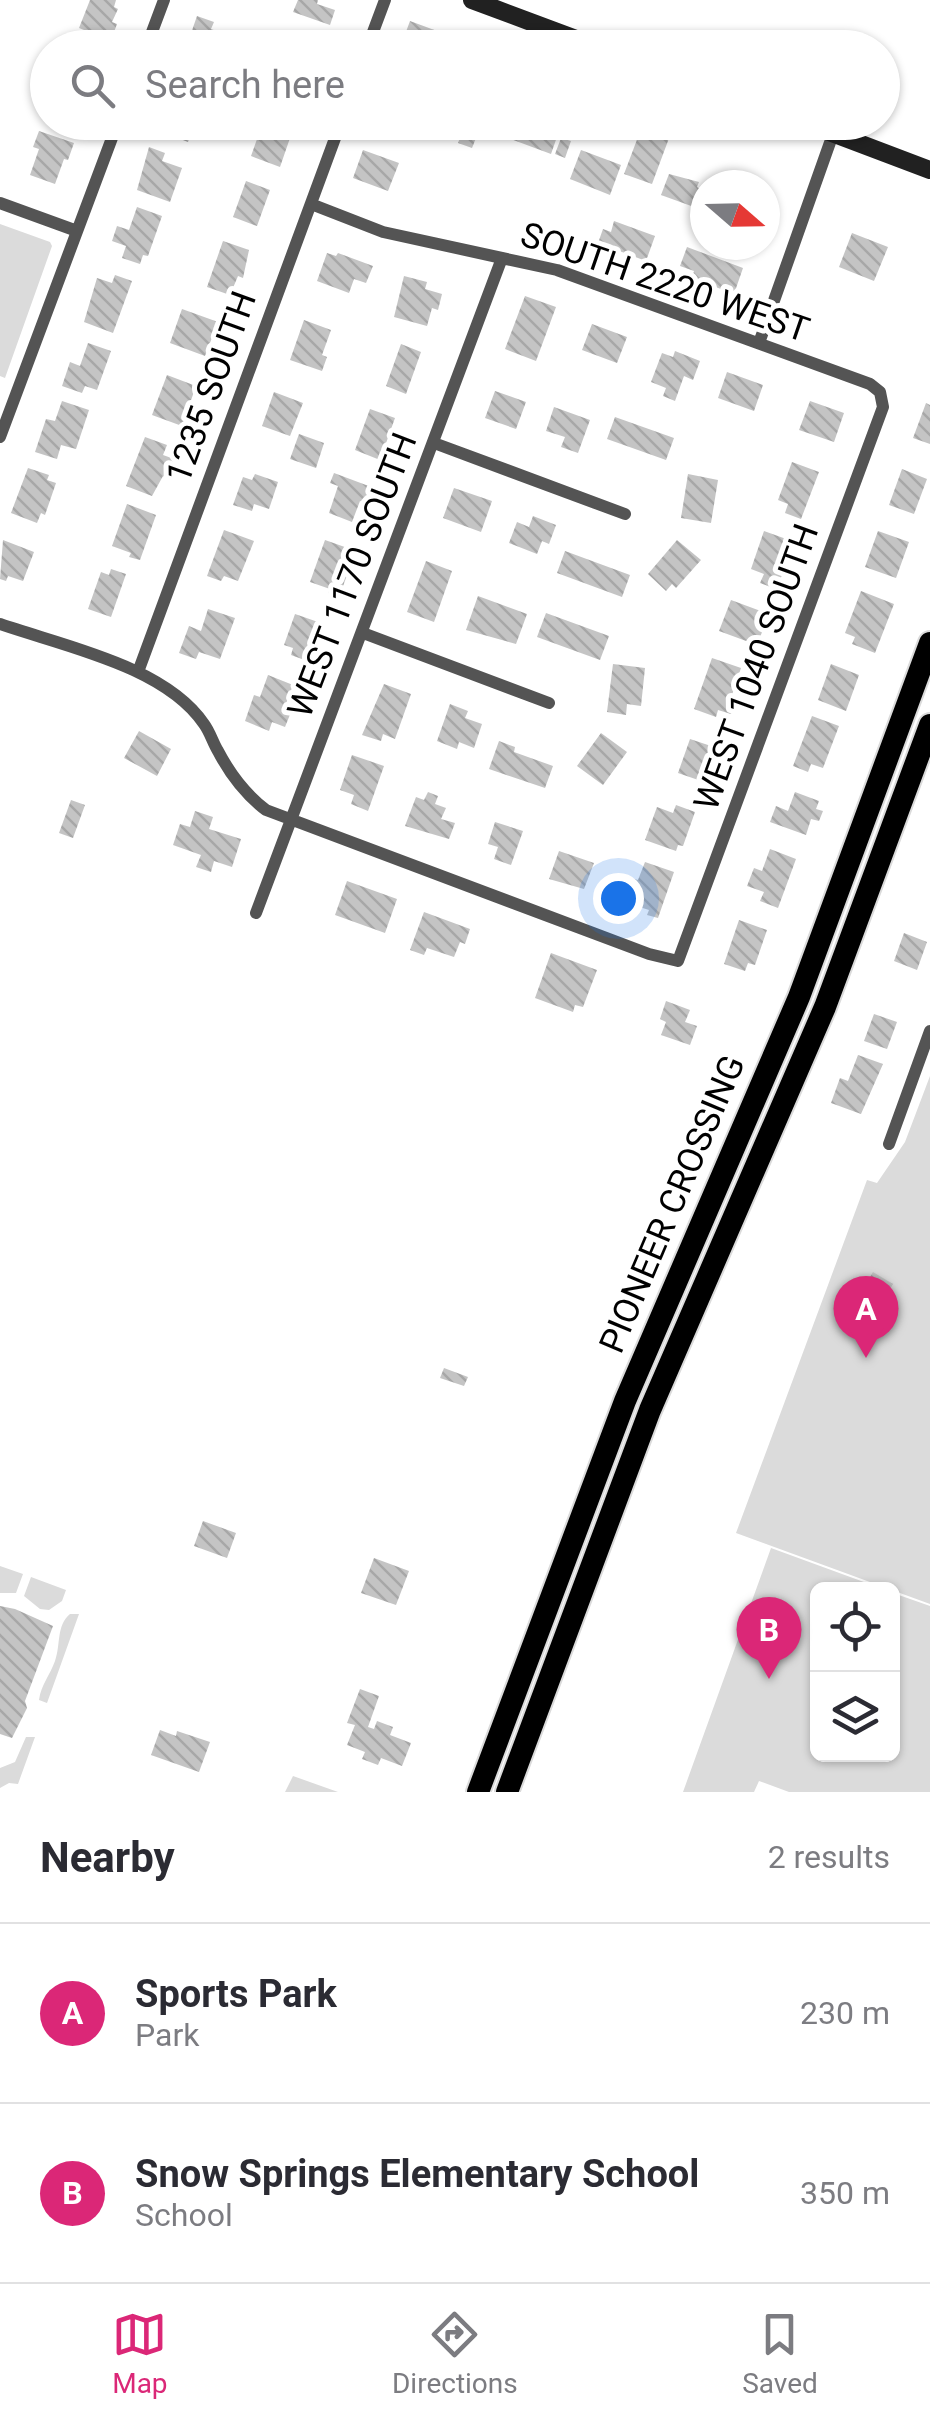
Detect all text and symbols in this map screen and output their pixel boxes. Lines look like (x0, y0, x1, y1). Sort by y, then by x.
search box (30, 30, 900, 140)
icon: search (65, 58, 120, 113)
text: Search here (145, 63, 345, 107)
north arrow (690, 170, 780, 260)
street label: SOUTH 2220 WEST (515, 214, 814, 351)
street label: 1235 SOUTH (158, 286, 265, 489)
street label: WEST 1170 SOUTH (279, 427, 426, 723)
street label: WEST 1040 SOUTH (686, 519, 827, 816)
your location (593, 873, 644, 924)
street label: PIONEER CROSSING (591, 1049, 754, 1359)
pin: A (834, 1276, 898, 1358)
map controls (810, 1582, 900, 1762)
button: locate (810, 1582, 900, 1672)
pin: B (736, 1596, 802, 1679)
button: layers (810, 1672, 900, 1762)
text: Nearby (40, 1833, 175, 1882)
text: 2 results (768, 1838, 890, 1876)
text: Sports Park (135, 1972, 337, 2016)
text: A (62, 1994, 83, 2032)
text: 230 m (800, 1994, 890, 2032)
text: Park (135, 2016, 199, 2054)
text: Snow Springs Elementary School (135, 2152, 699, 2196)
text: B (62, 2174, 83, 2212)
text: 350 m (800, 2174, 890, 2212)
text: School (135, 2196, 233, 2234)
tab: Map (112, 2307, 168, 2400)
tab: Directions (392, 2307, 518, 2400)
tab: Saved (742, 2307, 818, 2400)

